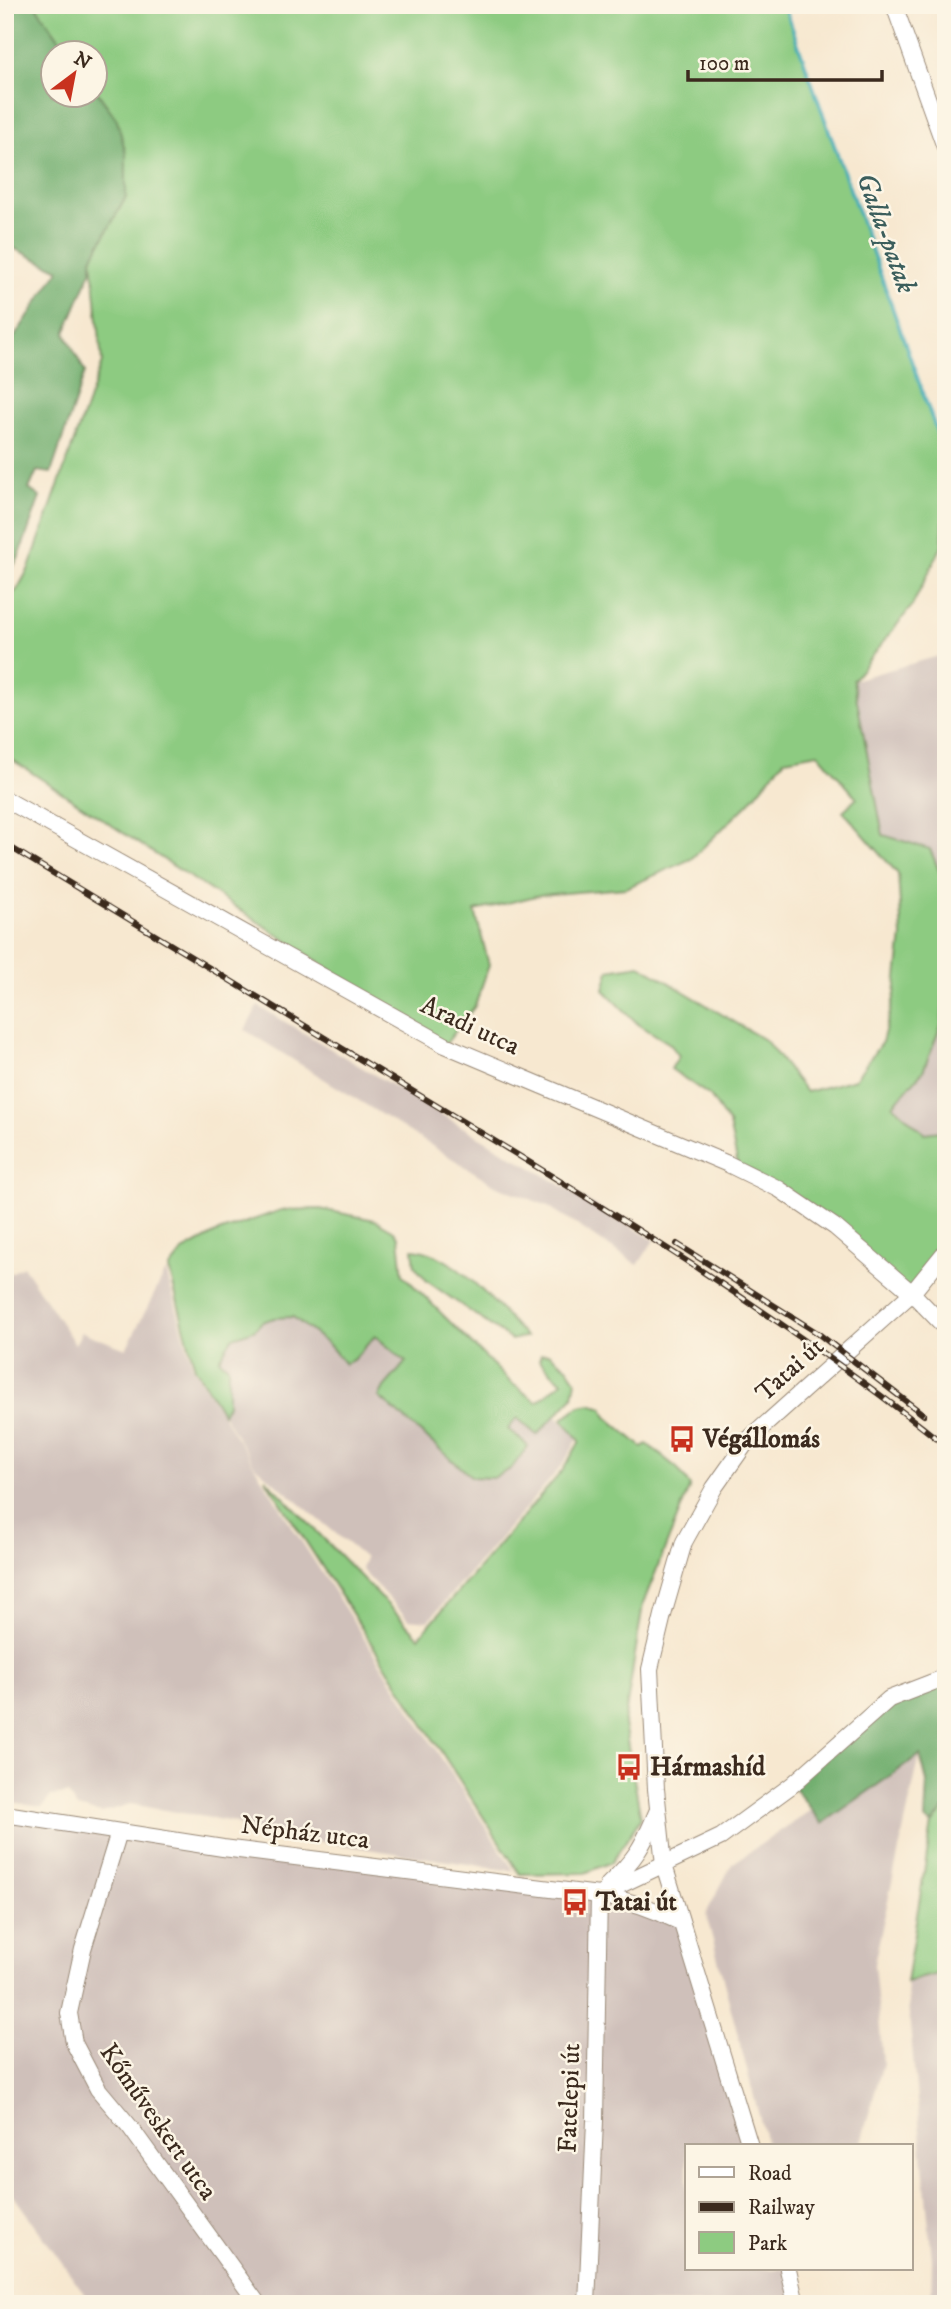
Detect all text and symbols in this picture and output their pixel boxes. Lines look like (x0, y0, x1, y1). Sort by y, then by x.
north arrow (38, 38, 108, 108)
scale bar (688, 38, 883, 82)
text: N (70, 47, 95, 75)
text: 100 m (699, 51, 750, 77)
water label: Galla-patak (848, 168, 924, 298)
street label: Aradi utca (415, 989, 525, 1063)
street label: Tatai út (749, 1331, 831, 1409)
place label: Végállomás (702, 1423, 820, 1456)
bus stop icon: Végállomás (667, 1424, 697, 1454)
place label: Hármashíd (650, 1751, 766, 1784)
bus stop icon: Hármashíd (614, 1752, 644, 1782)
street label: Népház utca (239, 1809, 371, 1857)
place label: Tatai út (595, 1886, 678, 1919)
bus stop icon: Tatai út (560, 1887, 590, 1917)
street label: Kőműveskert utca (92, 2037, 224, 2207)
street label: Fatelepi út (552, 2042, 588, 2154)
legend (685, 2144, 912, 2270)
text: Road (748, 2161, 792, 2187)
text: Railway (748, 2195, 816, 2221)
text: Park (748, 2231, 788, 2257)

